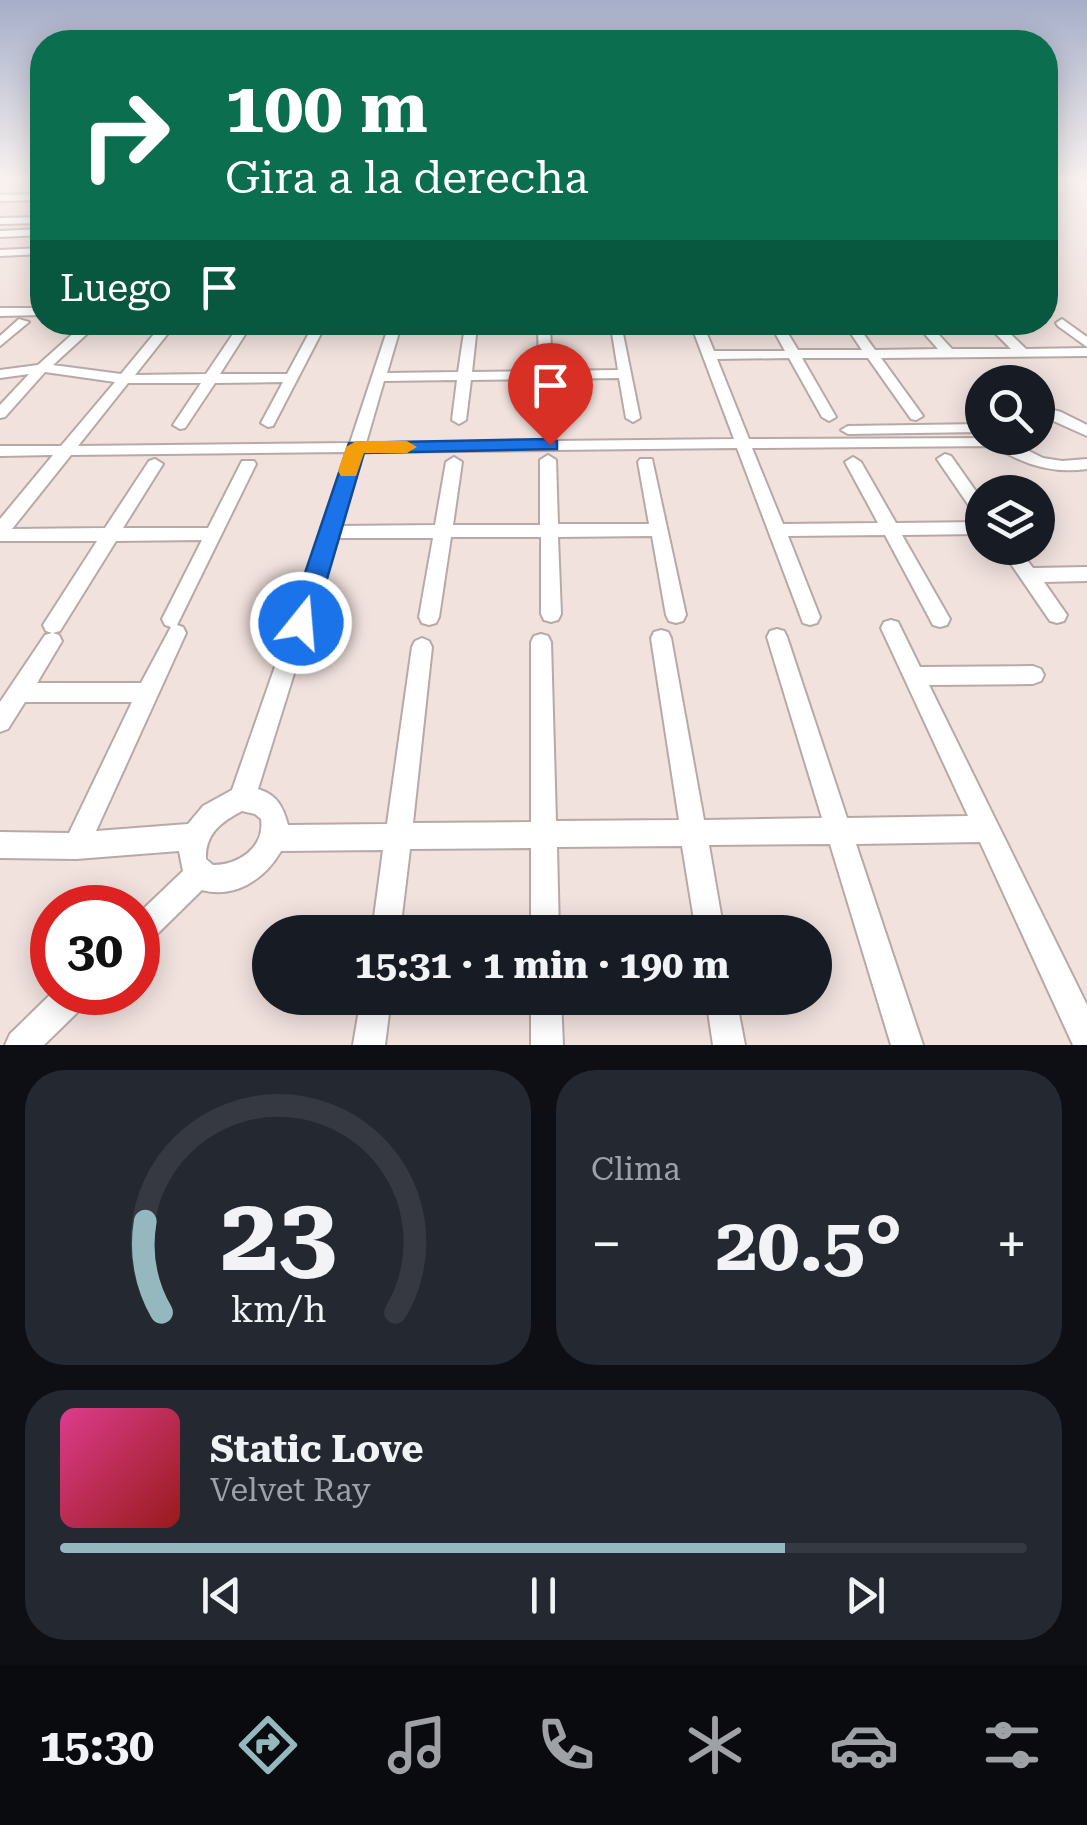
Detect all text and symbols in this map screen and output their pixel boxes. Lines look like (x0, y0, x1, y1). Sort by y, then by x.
text: 100 m (225, 67, 428, 149)
icon: right (60, 70, 190, 200)
text: Gira a la derecha (225, 151, 589, 204)
icon: arrive (192, 260, 247, 315)
text: Luego (60, 266, 172, 310)
pin (508, 343, 593, 446)
icon: arrive (523, 358, 578, 413)
map controls (965, 365, 1055, 565)
button: search (965, 365, 1055, 455)
button: layers (965, 475, 1055, 565)
position arrow (249, 571, 353, 675)
speed limit sign: 30 (30, 885, 160, 1015)
text: 15:31 · 1 min · 190 m (355, 943, 729, 987)
text: Clima (591, 1150, 681, 1188)
text: 23 (220, 1174, 336, 1295)
text: 20.5° (716, 1200, 902, 1288)
text: − (591, 1212, 622, 1276)
text: + (996, 1212, 1027, 1276)
text: km/h (230, 1289, 326, 1331)
text: Static Love (210, 1427, 423, 1471)
text: Velvet Ray (210, 1471, 371, 1509)
icon: previous (194, 1568, 249, 1623)
icon: pause (516, 1568, 571, 1623)
icon: next (838, 1568, 893, 1623)
icon: directions (233, 1710, 303, 1780)
icon: music (382, 1710, 452, 1780)
icon: phone (531, 1710, 601, 1780)
icon: climate (680, 1710, 750, 1780)
icon: car (829, 1710, 899, 1780)
icon: filters (977, 1710, 1047, 1780)
text: 15:30 (39, 1719, 154, 1772)

